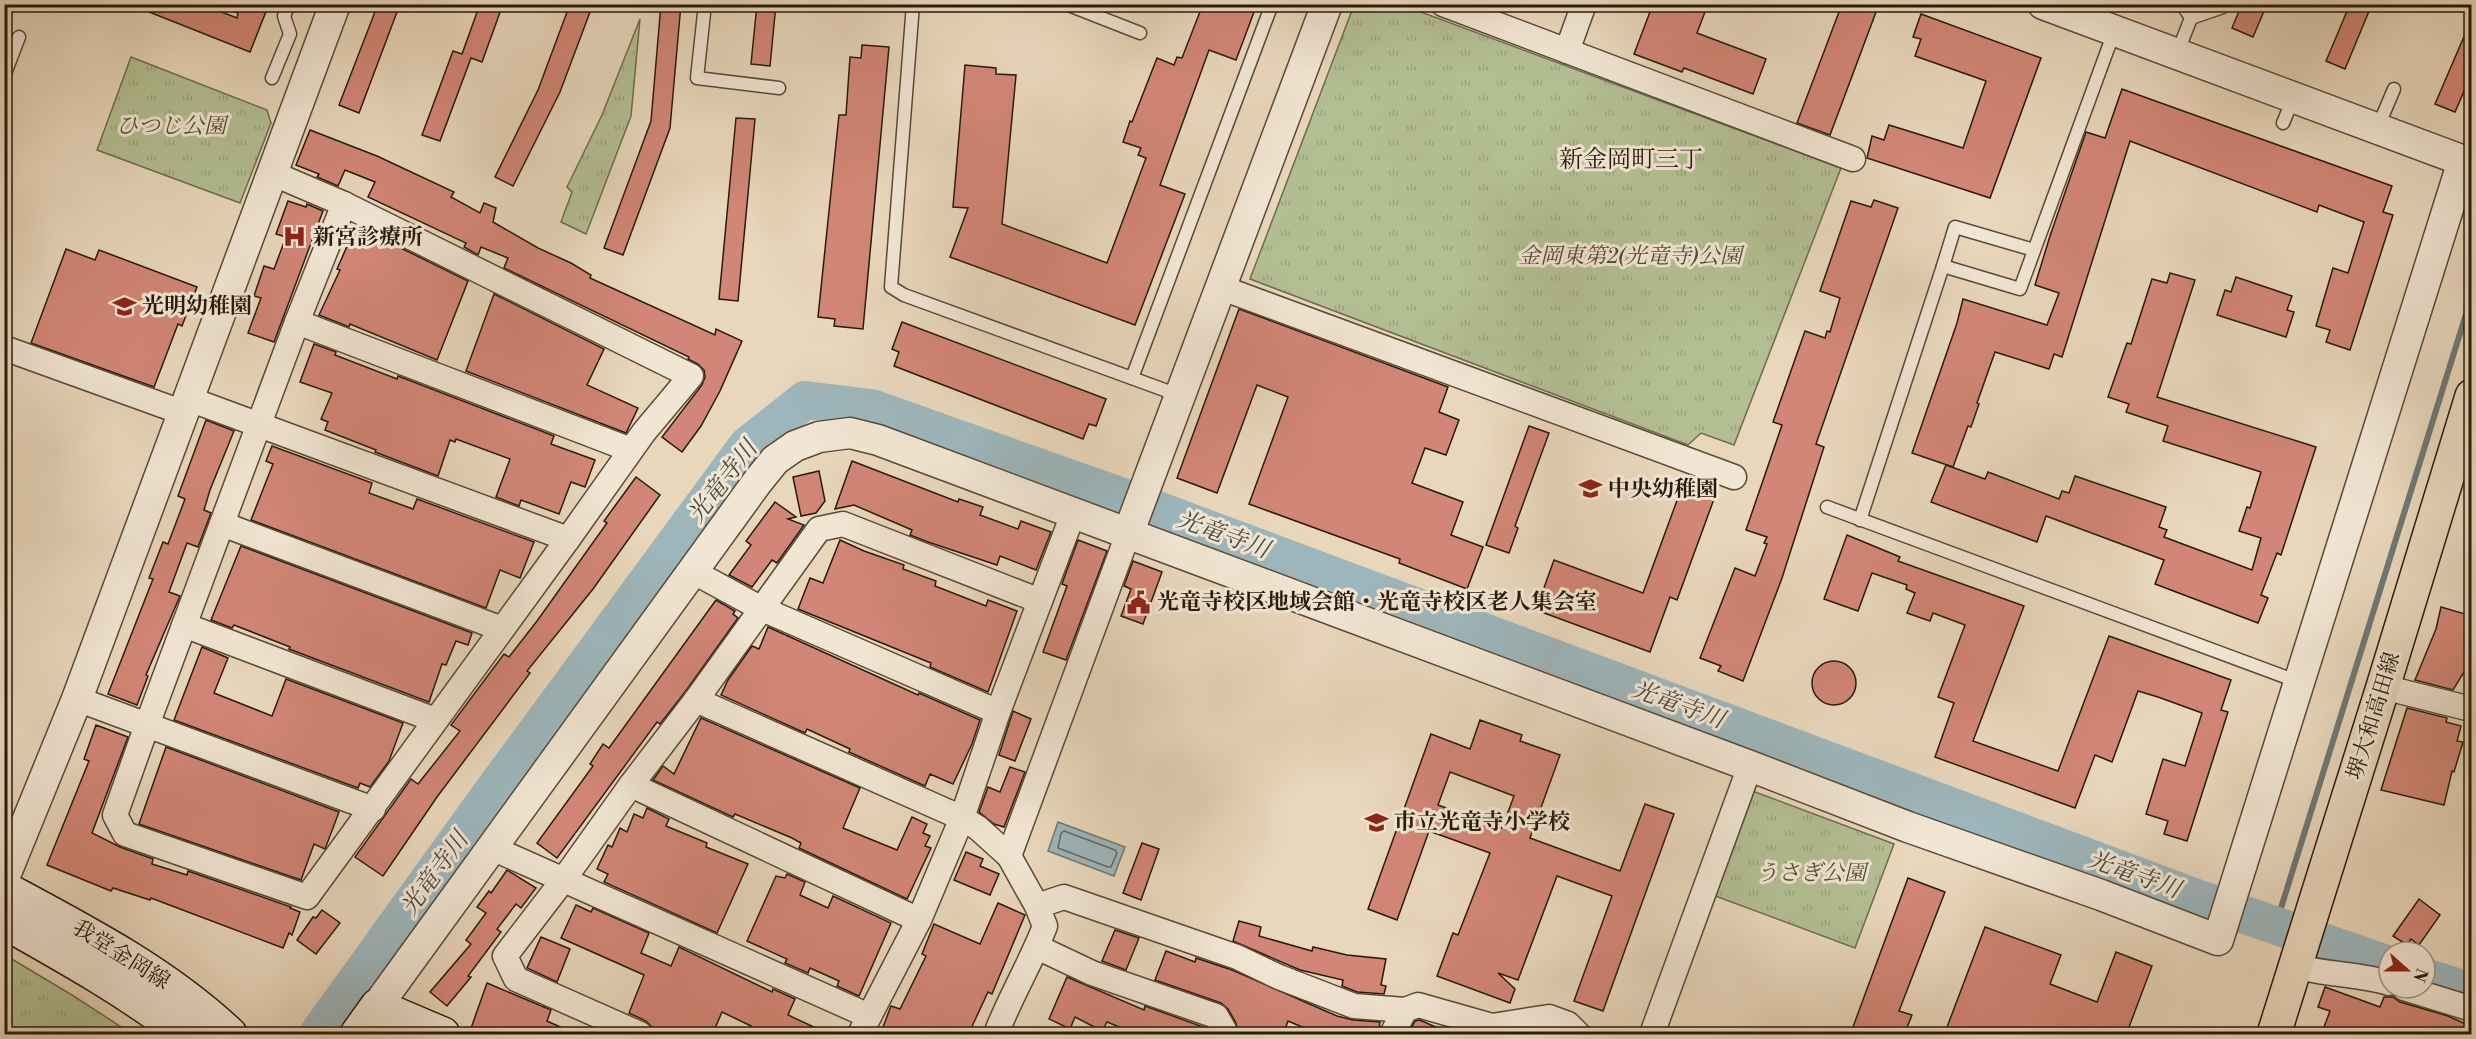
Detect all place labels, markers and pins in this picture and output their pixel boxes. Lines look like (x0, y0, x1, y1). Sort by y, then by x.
hospital icon: 新宮診療所 (282, 224, 308, 250)
place label: 新宮診療所 (313, 224, 423, 251)
school or university icon: 光明幼稚園 (111, 293, 137, 319)
place label: 光明幼稚園 (142, 293, 252, 320)
school or university icon: 中央幼稚園 (1577, 476, 1603, 502)
place label: 中央幼稚園 (1608, 476, 1718, 503)
public building icon: 光竜寺校区地域会館・光竜寺校区老人集会室 (1126, 589, 1152, 615)
place label: 光竜寺校区地域会館・光竜寺校区老人集会室 (1157, 589, 1597, 616)
school or university icon: 市立光竜寺小学校 (1363, 809, 1389, 835)
place label: 市立光竜寺小学校 (1394, 809, 1570, 836)

